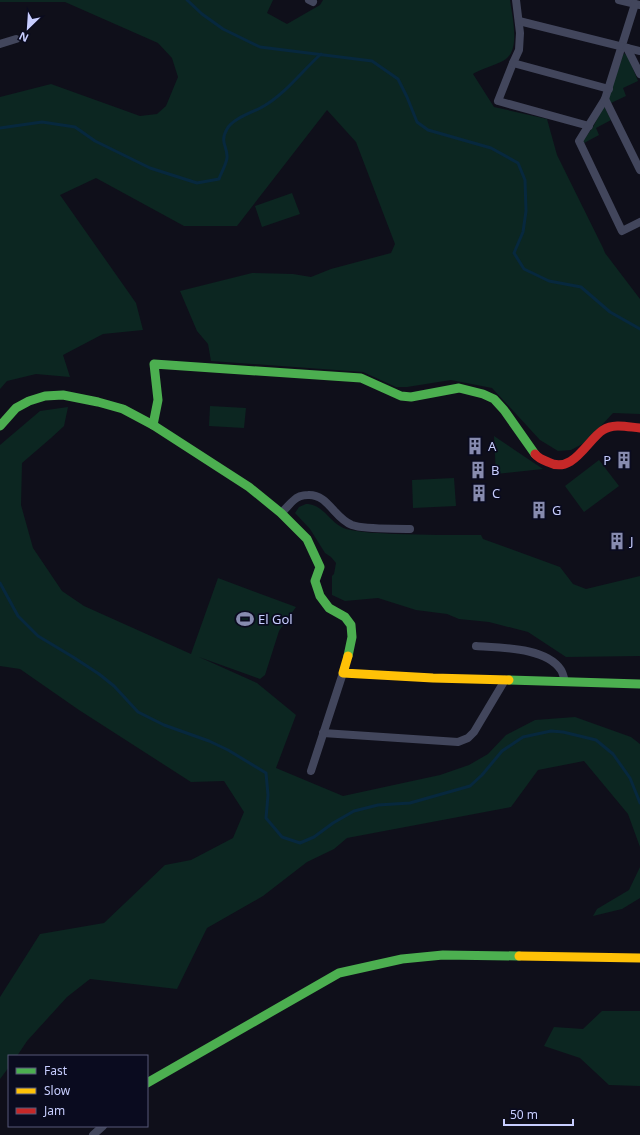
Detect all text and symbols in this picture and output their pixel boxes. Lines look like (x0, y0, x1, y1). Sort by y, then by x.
north arrow (8, 8, 48, 48)
text: N (16, 29, 31, 46)
building icon: A (465, 436, 485, 456)
place label: A (488, 437, 497, 455)
building icon: P (614, 450, 634, 470)
place label: P (603, 451, 611, 469)
building icon: B (468, 460, 488, 480)
place label: B (491, 461, 499, 479)
building icon: C (469, 483, 489, 503)
place label: C (492, 484, 500, 502)
building icon: G (529, 500, 549, 520)
place label: G (552, 501, 561, 519)
building icon: J (607, 531, 627, 551)
place label: J (628, 532, 634, 550)
sports icon: El Gol (235, 609, 255, 629)
place label: El Gol (258, 610, 293, 628)
legend (8, 1055, 148, 1127)
text: Fast (44, 1062, 68, 1079)
text: Slow (44, 1082, 71, 1099)
scale bar (504, 1101, 573, 1127)
text: Jam (43, 1102, 65, 1119)
text: 50 m (510, 1106, 538, 1123)

